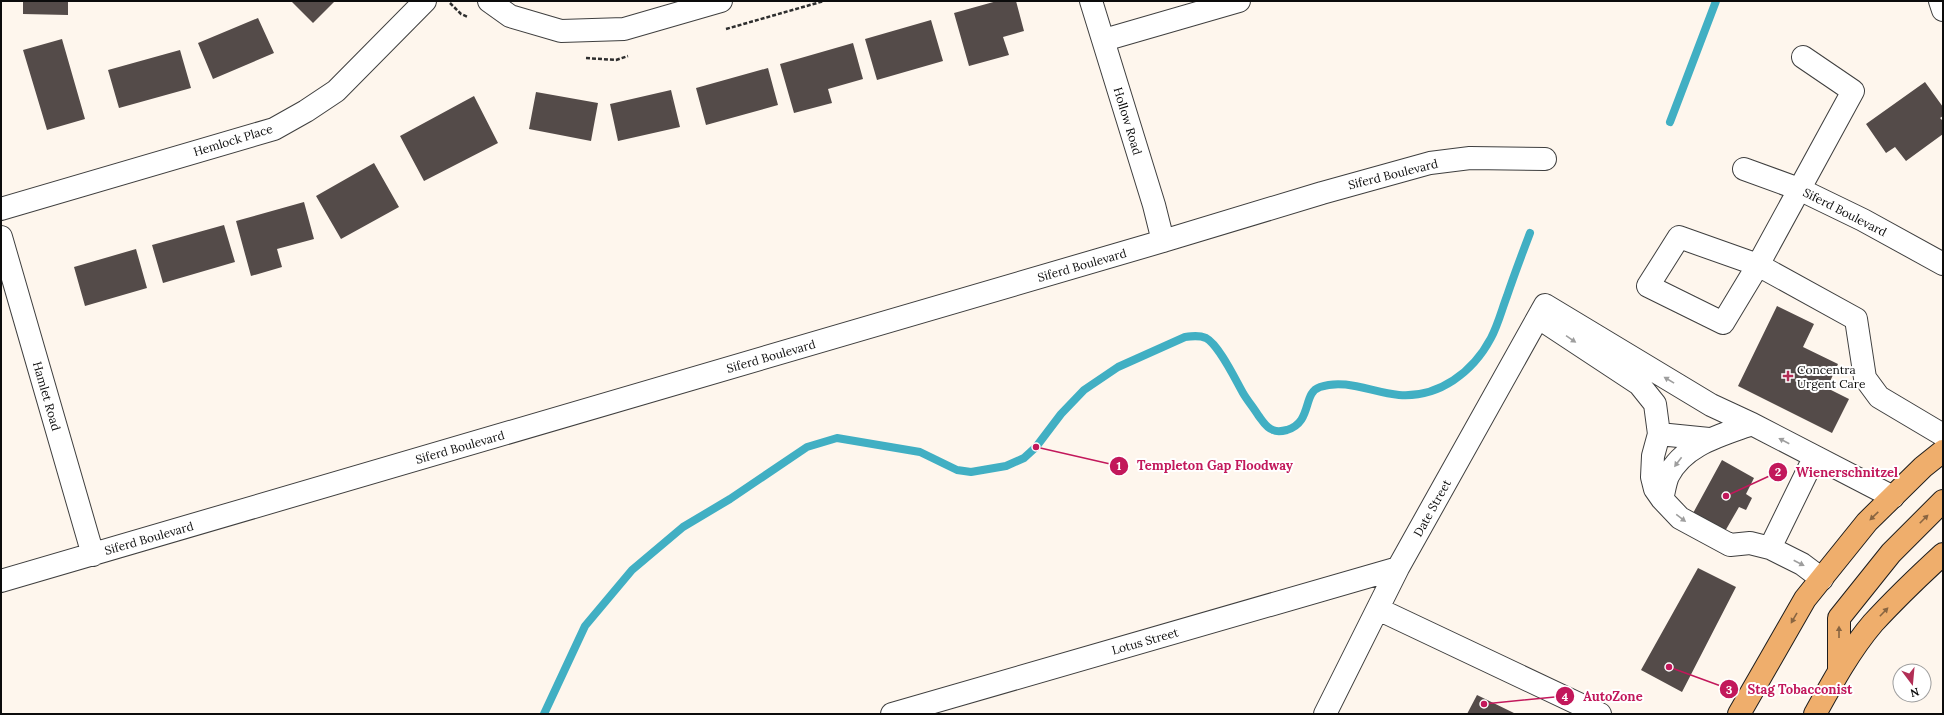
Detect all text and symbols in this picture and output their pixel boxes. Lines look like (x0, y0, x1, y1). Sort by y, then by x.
street label: Hollow Road (1111, 85, 1145, 157)
street label: Hemlock Place (192, 121, 275, 159)
street label: Siferd Boulevard (1347, 156, 1439, 192)
street label: Siferd Boulevard (1801, 184, 1889, 240)
street label: Siferd Boulevard (1036, 245, 1128, 285)
one-way arrow (1566, 335, 1576, 343)
street label: Siferd Boulevard (725, 336, 817, 376)
street label: Hamlet Road (30, 360, 64, 432)
place label: Concentra Urgent Care (1797, 362, 1866, 391)
marker: Concentra Urgent Care (1782, 370, 1794, 382)
one-way arrow (1663, 376, 1675, 383)
street label: Siferd Boulevard (414, 427, 506, 467)
one-way arrow (1778, 438, 1789, 445)
callout: Templeton Gap Floodway (1109, 453, 1301, 478)
text: Templeton Gap Floodway (1137, 457, 1294, 474)
one-way arrow (1673, 457, 1682, 468)
text: 1 (1117, 458, 1122, 473)
callout: Wienerschnitzel (1768, 459, 1906, 484)
text: 2 (1775, 464, 1781, 479)
text: Wienerschnitzel (1796, 464, 1898, 481)
street label: Date Street (1410, 476, 1454, 539)
one-way arrow (1869, 511, 1879, 521)
one-way arrow (1675, 513, 1686, 522)
one-way arrow (1919, 514, 1929, 524)
street label: Siferd Boulevard (103, 518, 195, 558)
one-way arrow (1793, 560, 1805, 566)
one-way arrow (1879, 607, 1888, 618)
one-way arrow (1790, 612, 1797, 624)
street label: Lotus Street (1110, 624, 1180, 658)
one-way arrow (1836, 625, 1842, 638)
north arrow (1892, 663, 1932, 703)
callout: Stag Tobacconist (1719, 677, 1860, 702)
text: Stag Tobacconist (1748, 681, 1853, 698)
text: 3 (1726, 682, 1733, 697)
callout: AutoZone (1555, 684, 1651, 709)
text: N (1908, 685, 1921, 701)
text: AutoZone (1583, 688, 1643, 705)
text: 4 (1562, 689, 1569, 704)

